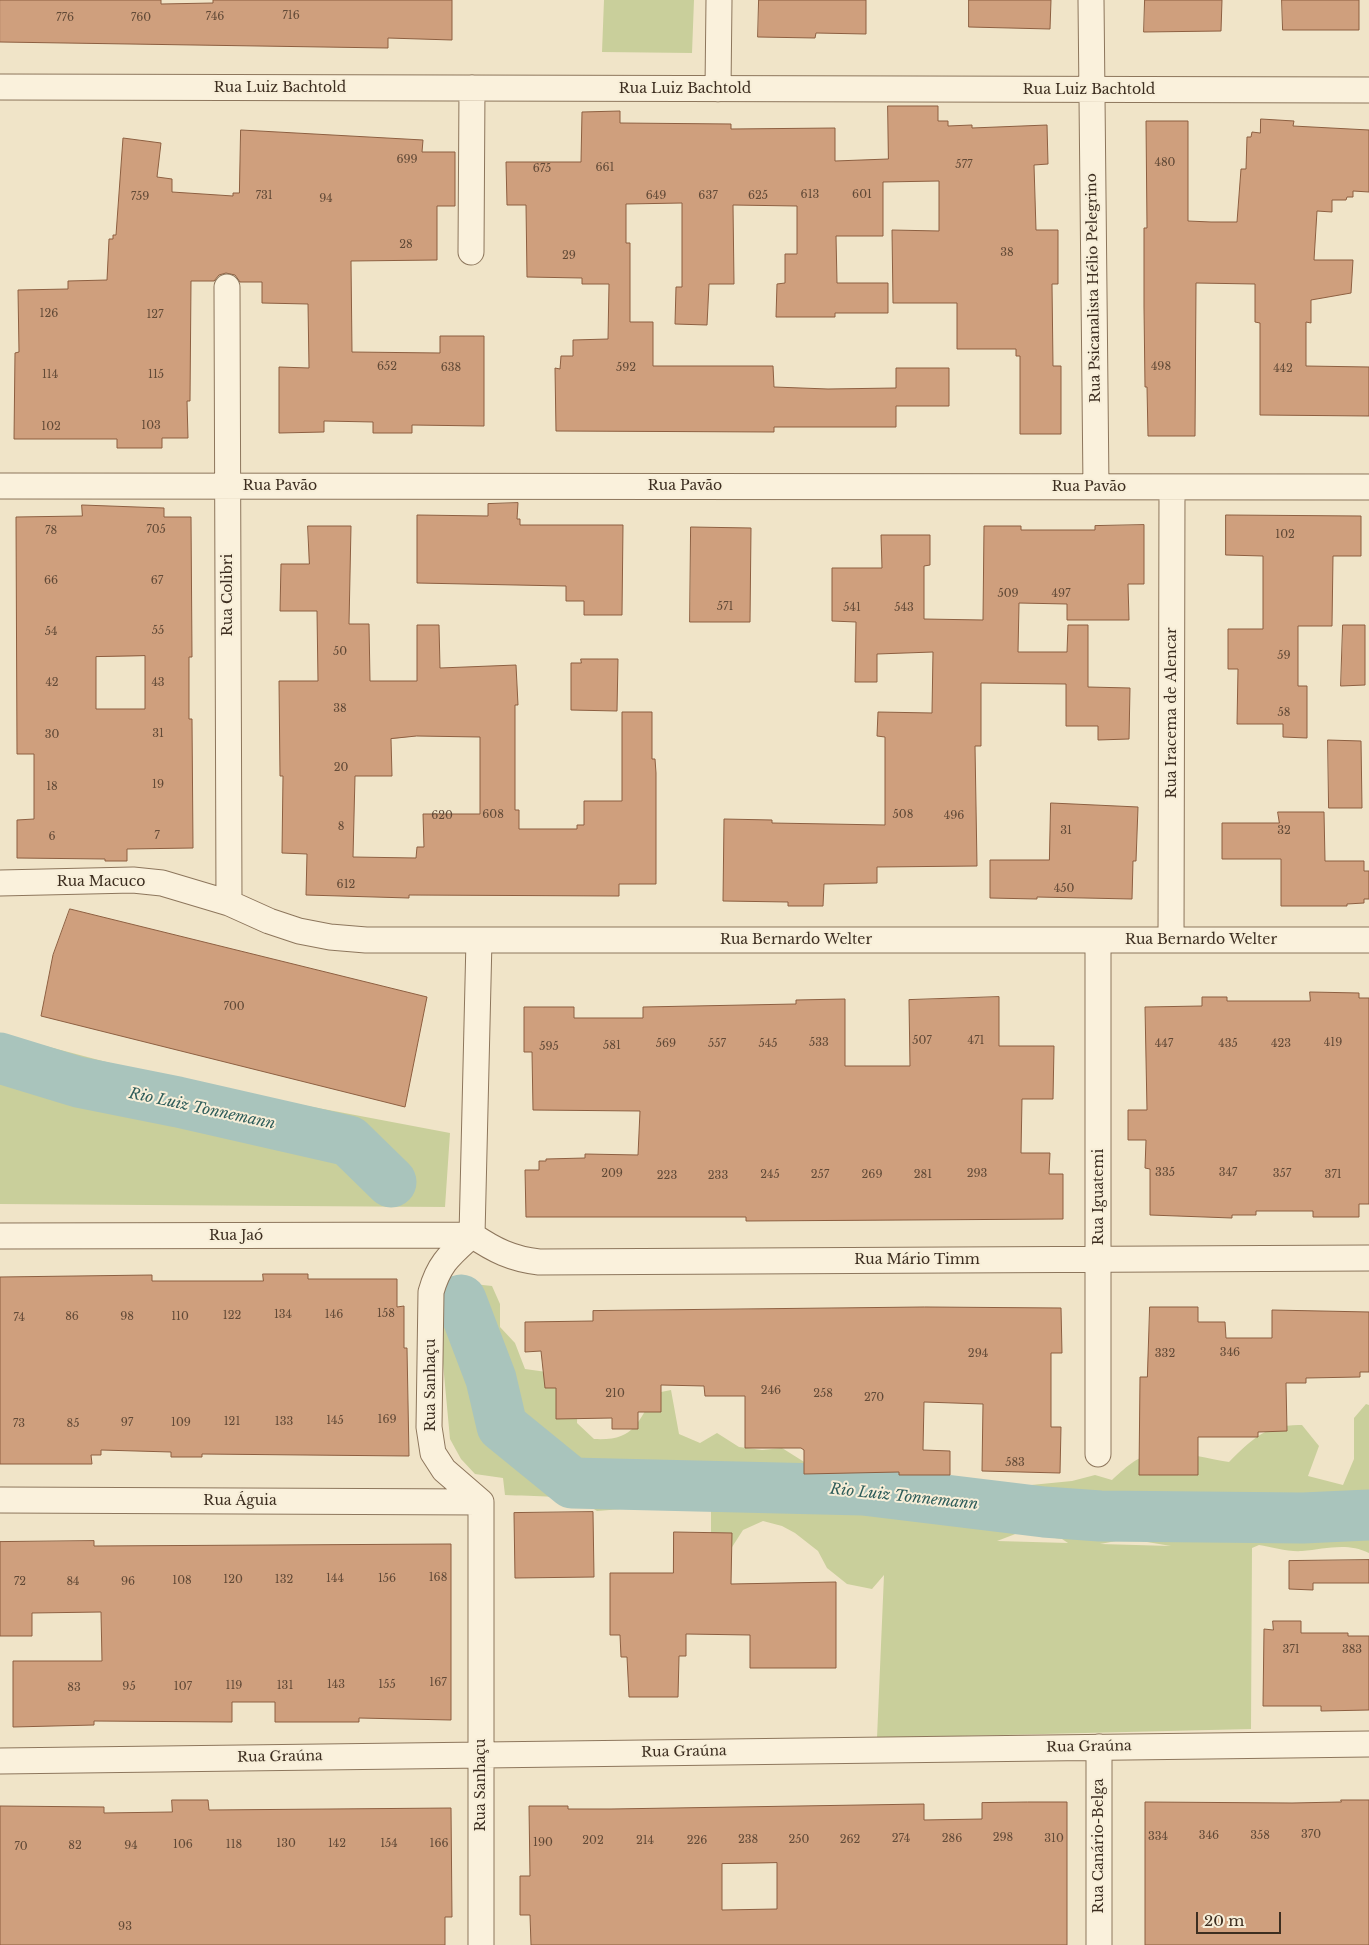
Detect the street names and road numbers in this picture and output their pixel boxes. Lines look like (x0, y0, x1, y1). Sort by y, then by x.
street label: Rua Luiz Bachtold (214, 80, 346, 96)
street label: Rua Luiz Bachtold (619, 81, 751, 97)
street label: Rua Luiz Bachtold (1023, 82, 1155, 98)
street label: Rua Psicanalista Hélio Pelegrino (1084, 173, 1104, 403)
street label: Rua Pavão (243, 478, 317, 494)
street label: Rua Pavão (648, 478, 722, 494)
street label: Rua Pavão (1052, 479, 1126, 495)
street label: Rua Colibri (220, 554, 236, 636)
street label: Rua Iracema de Alencar (1164, 627, 1180, 799)
street label: Rua Macuco (57, 874, 145, 890)
street label: Rua Bernardo Welter (720, 932, 872, 948)
street label: Rua Bernardo Welter (1125, 932, 1277, 948)
street label: Rua Iguatemi (1091, 1149, 1107, 1245)
street label: Rua Jaó (209, 1228, 263, 1244)
street label: Rua Mário Timm (854, 1252, 980, 1268)
street label: Rua Sanhaçu (423, 1339, 439, 1431)
street label: Rua Águia (203, 1493, 277, 1509)
street label: Rua Graúna (1046, 1738, 1132, 1756)
street label: Rua Sanhaçu (473, 1739, 489, 1831)
street label: Rua Graúna (641, 1743, 727, 1761)
street label: Rua Graúna (237, 1748, 323, 1766)
street label: Rua Canário-Belga (1091, 1779, 1107, 1913)

